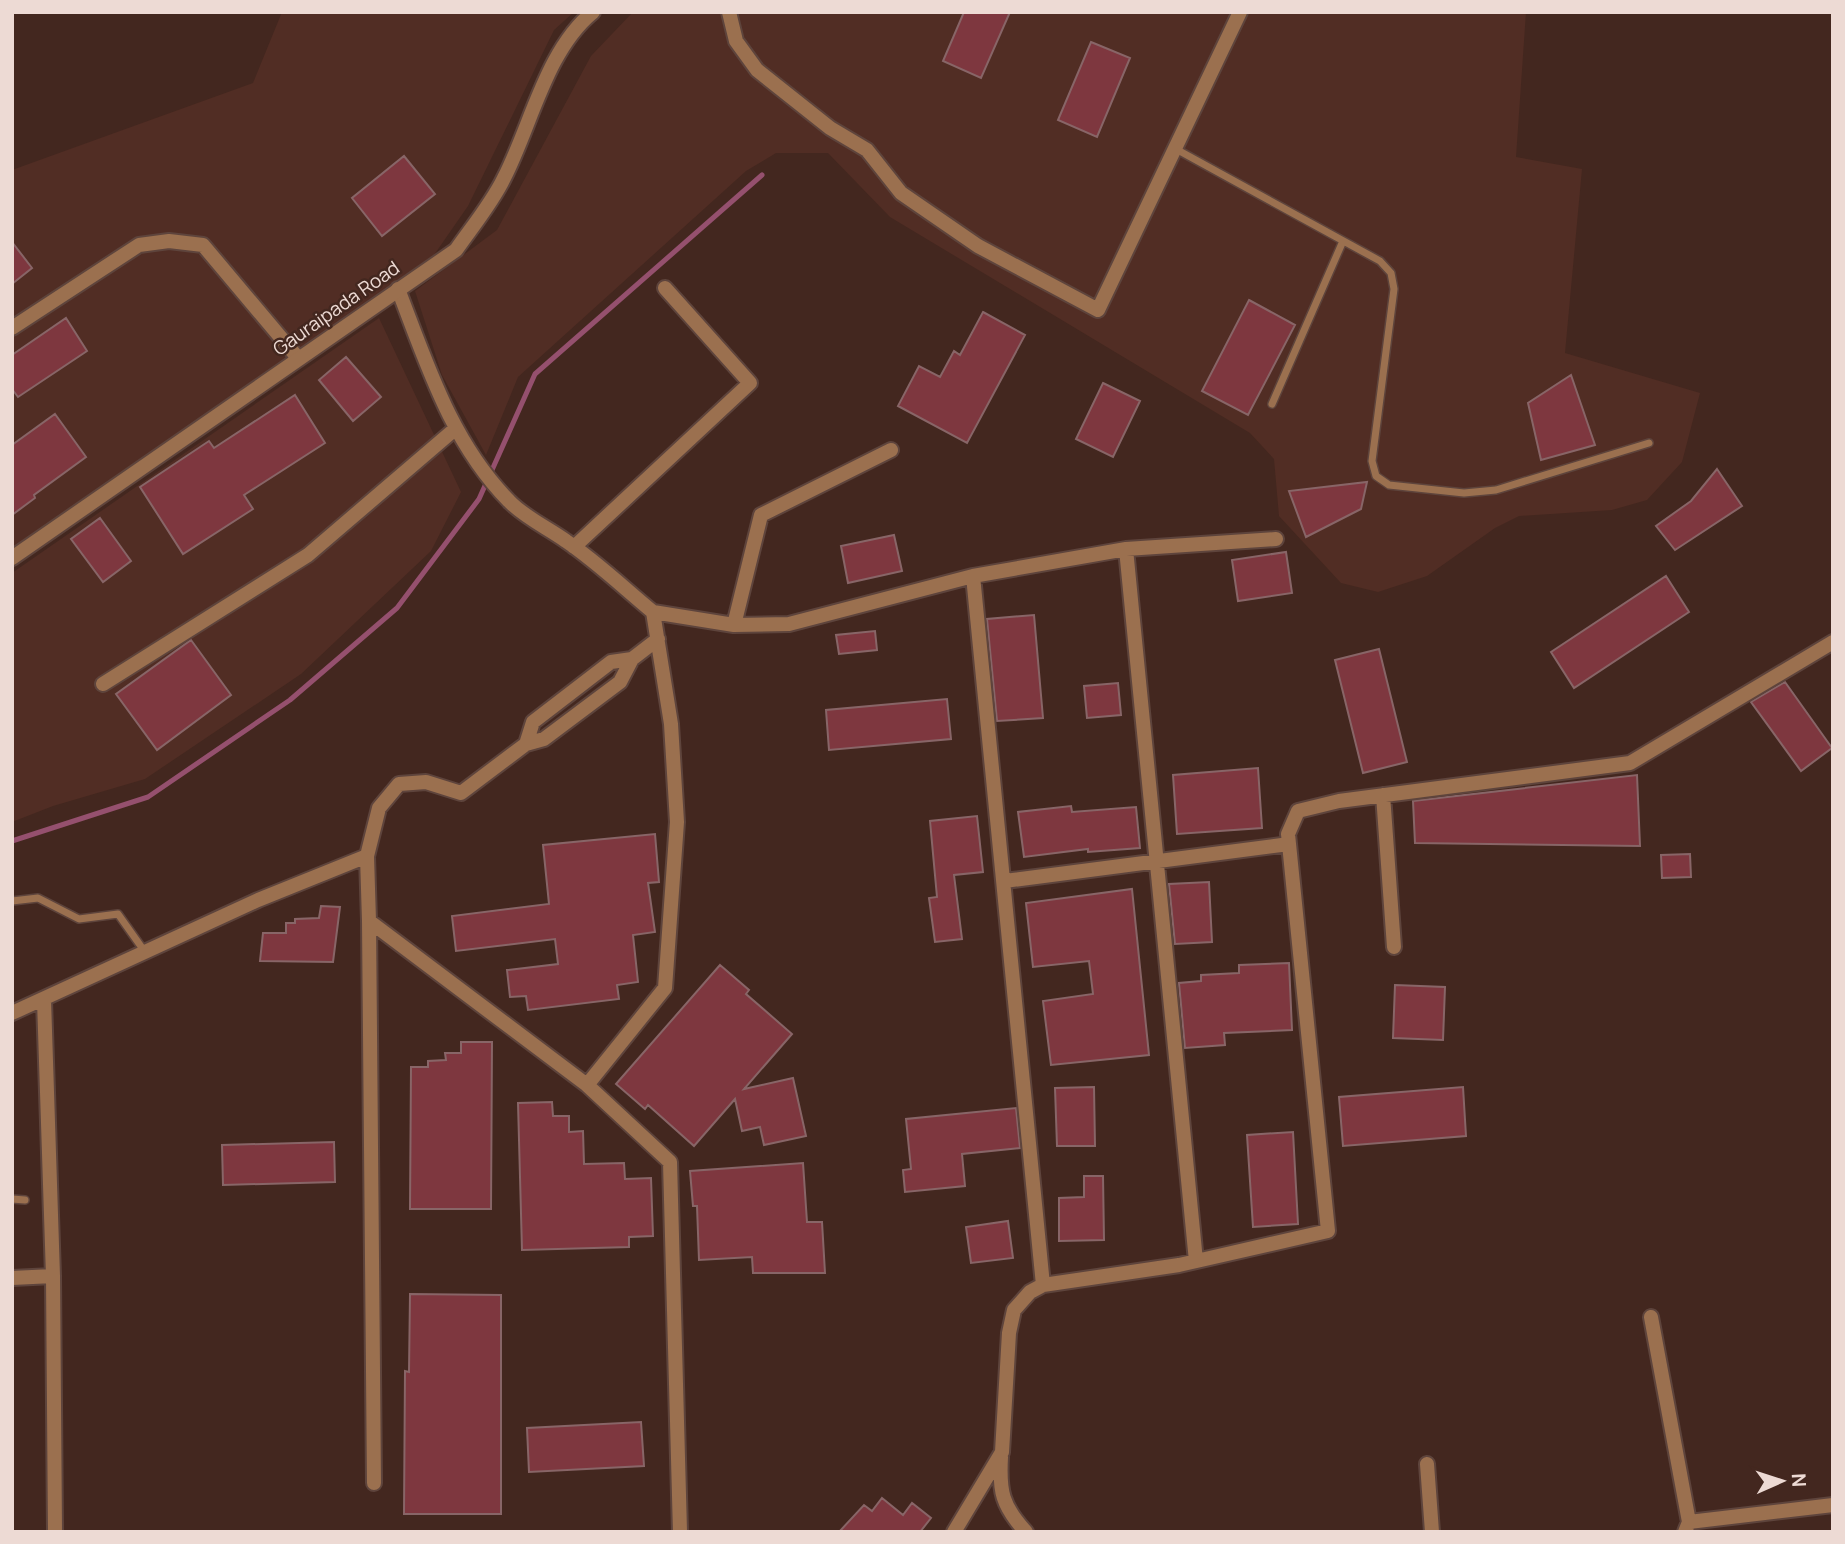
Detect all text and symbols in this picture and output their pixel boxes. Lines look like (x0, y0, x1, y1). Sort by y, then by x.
street label: Gauraipada Road (267, 255, 405, 361)
north arrow (1747, 1446, 1817, 1516)
text: N (1786, 1473, 1812, 1488)

